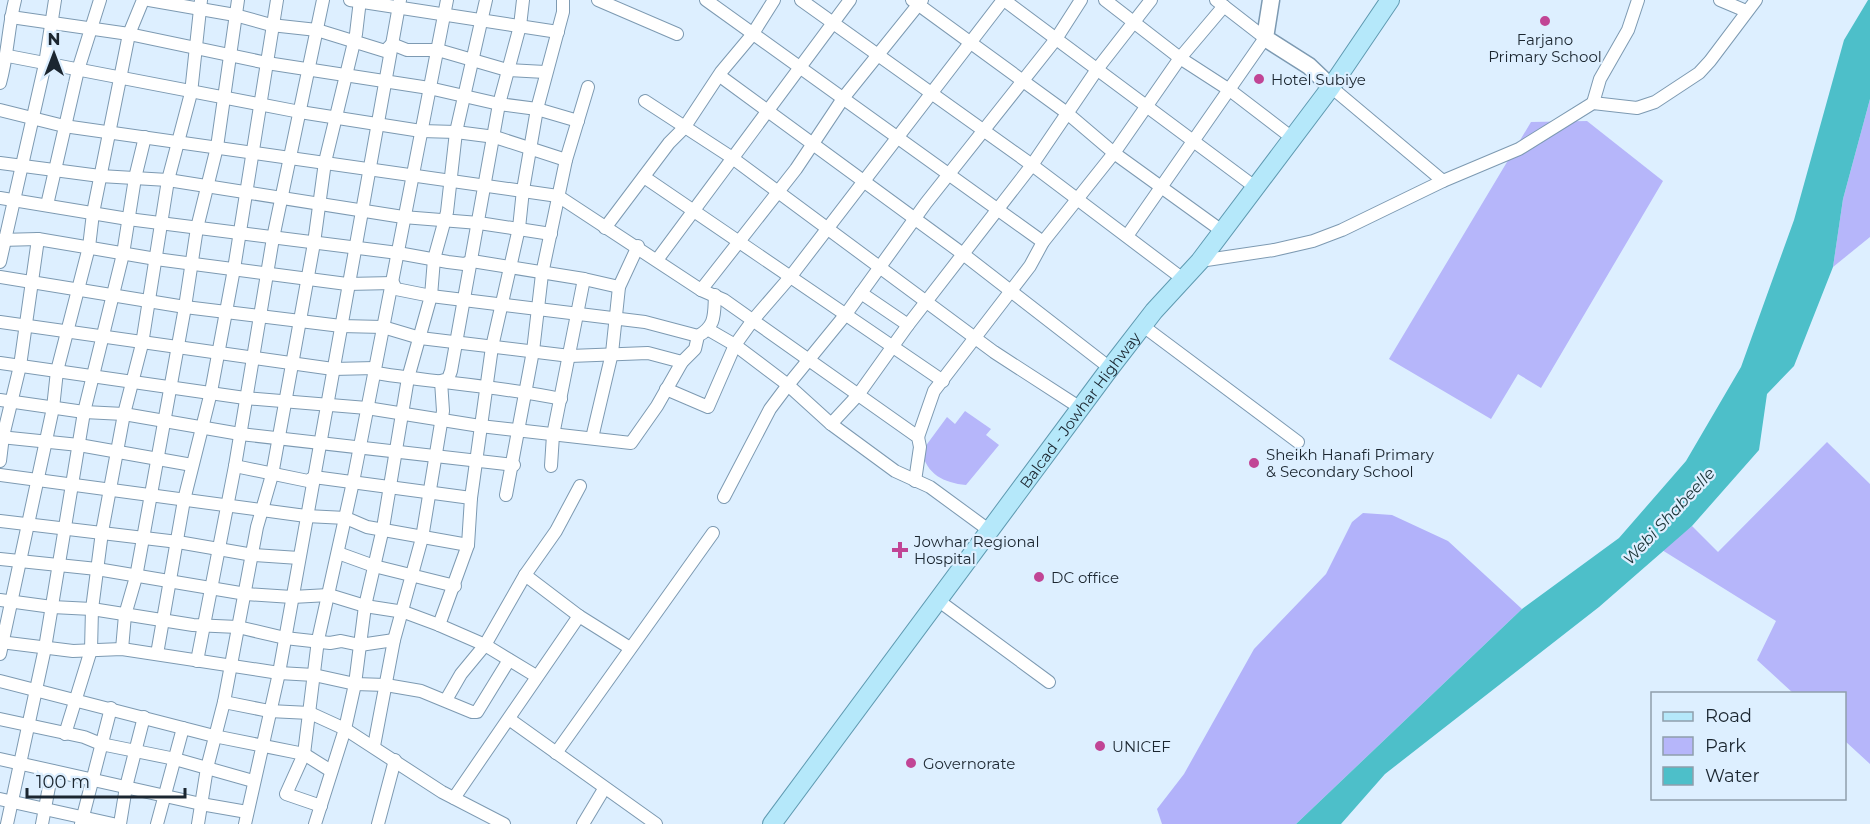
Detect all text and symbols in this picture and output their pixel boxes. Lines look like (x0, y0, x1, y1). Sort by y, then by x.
marker: Farjano Primary School (1538, 14, 1552, 28)
north arrow (24, 24, 84, 84)
text: N (48, 30, 60, 49)
place label: Farjano Primary School (1488, 30, 1602, 66)
place label: Hotel Subiye (1271, 70, 1366, 89)
marker: Hotel Subiye (1252, 72, 1266, 86)
street label: Balcad - Jowhar Highway (1015, 327, 1145, 492)
place label: Sheikh Hanafi Primary & Secondary School (1266, 445, 1435, 481)
marker: Sheikh Hanafi Primary & Secondary School (1247, 456, 1261, 470)
water label: Webi Shabeelle (1619, 464, 1719, 568)
place label: Jowhar Regional Hospital (913, 532, 1039, 568)
marker: Jowhar Regional Hospital (891, 541, 909, 559)
place label: DC office (1051, 568, 1119, 587)
marker: DC office (1032, 570, 1046, 584)
legend (1651, 692, 1846, 800)
text: Road (1705, 705, 1752, 727)
text: Park (1705, 735, 1746, 757)
place label: UNICEF (1112, 737, 1171, 756)
marker: UNICEF (1093, 739, 1107, 753)
place label: Governorate (923, 754, 1015, 773)
marker: Governorate (904, 756, 918, 770)
scale bar (27, 761, 184, 799)
text: Water (1705, 765, 1760, 787)
text: 100 m (36, 771, 90, 793)

